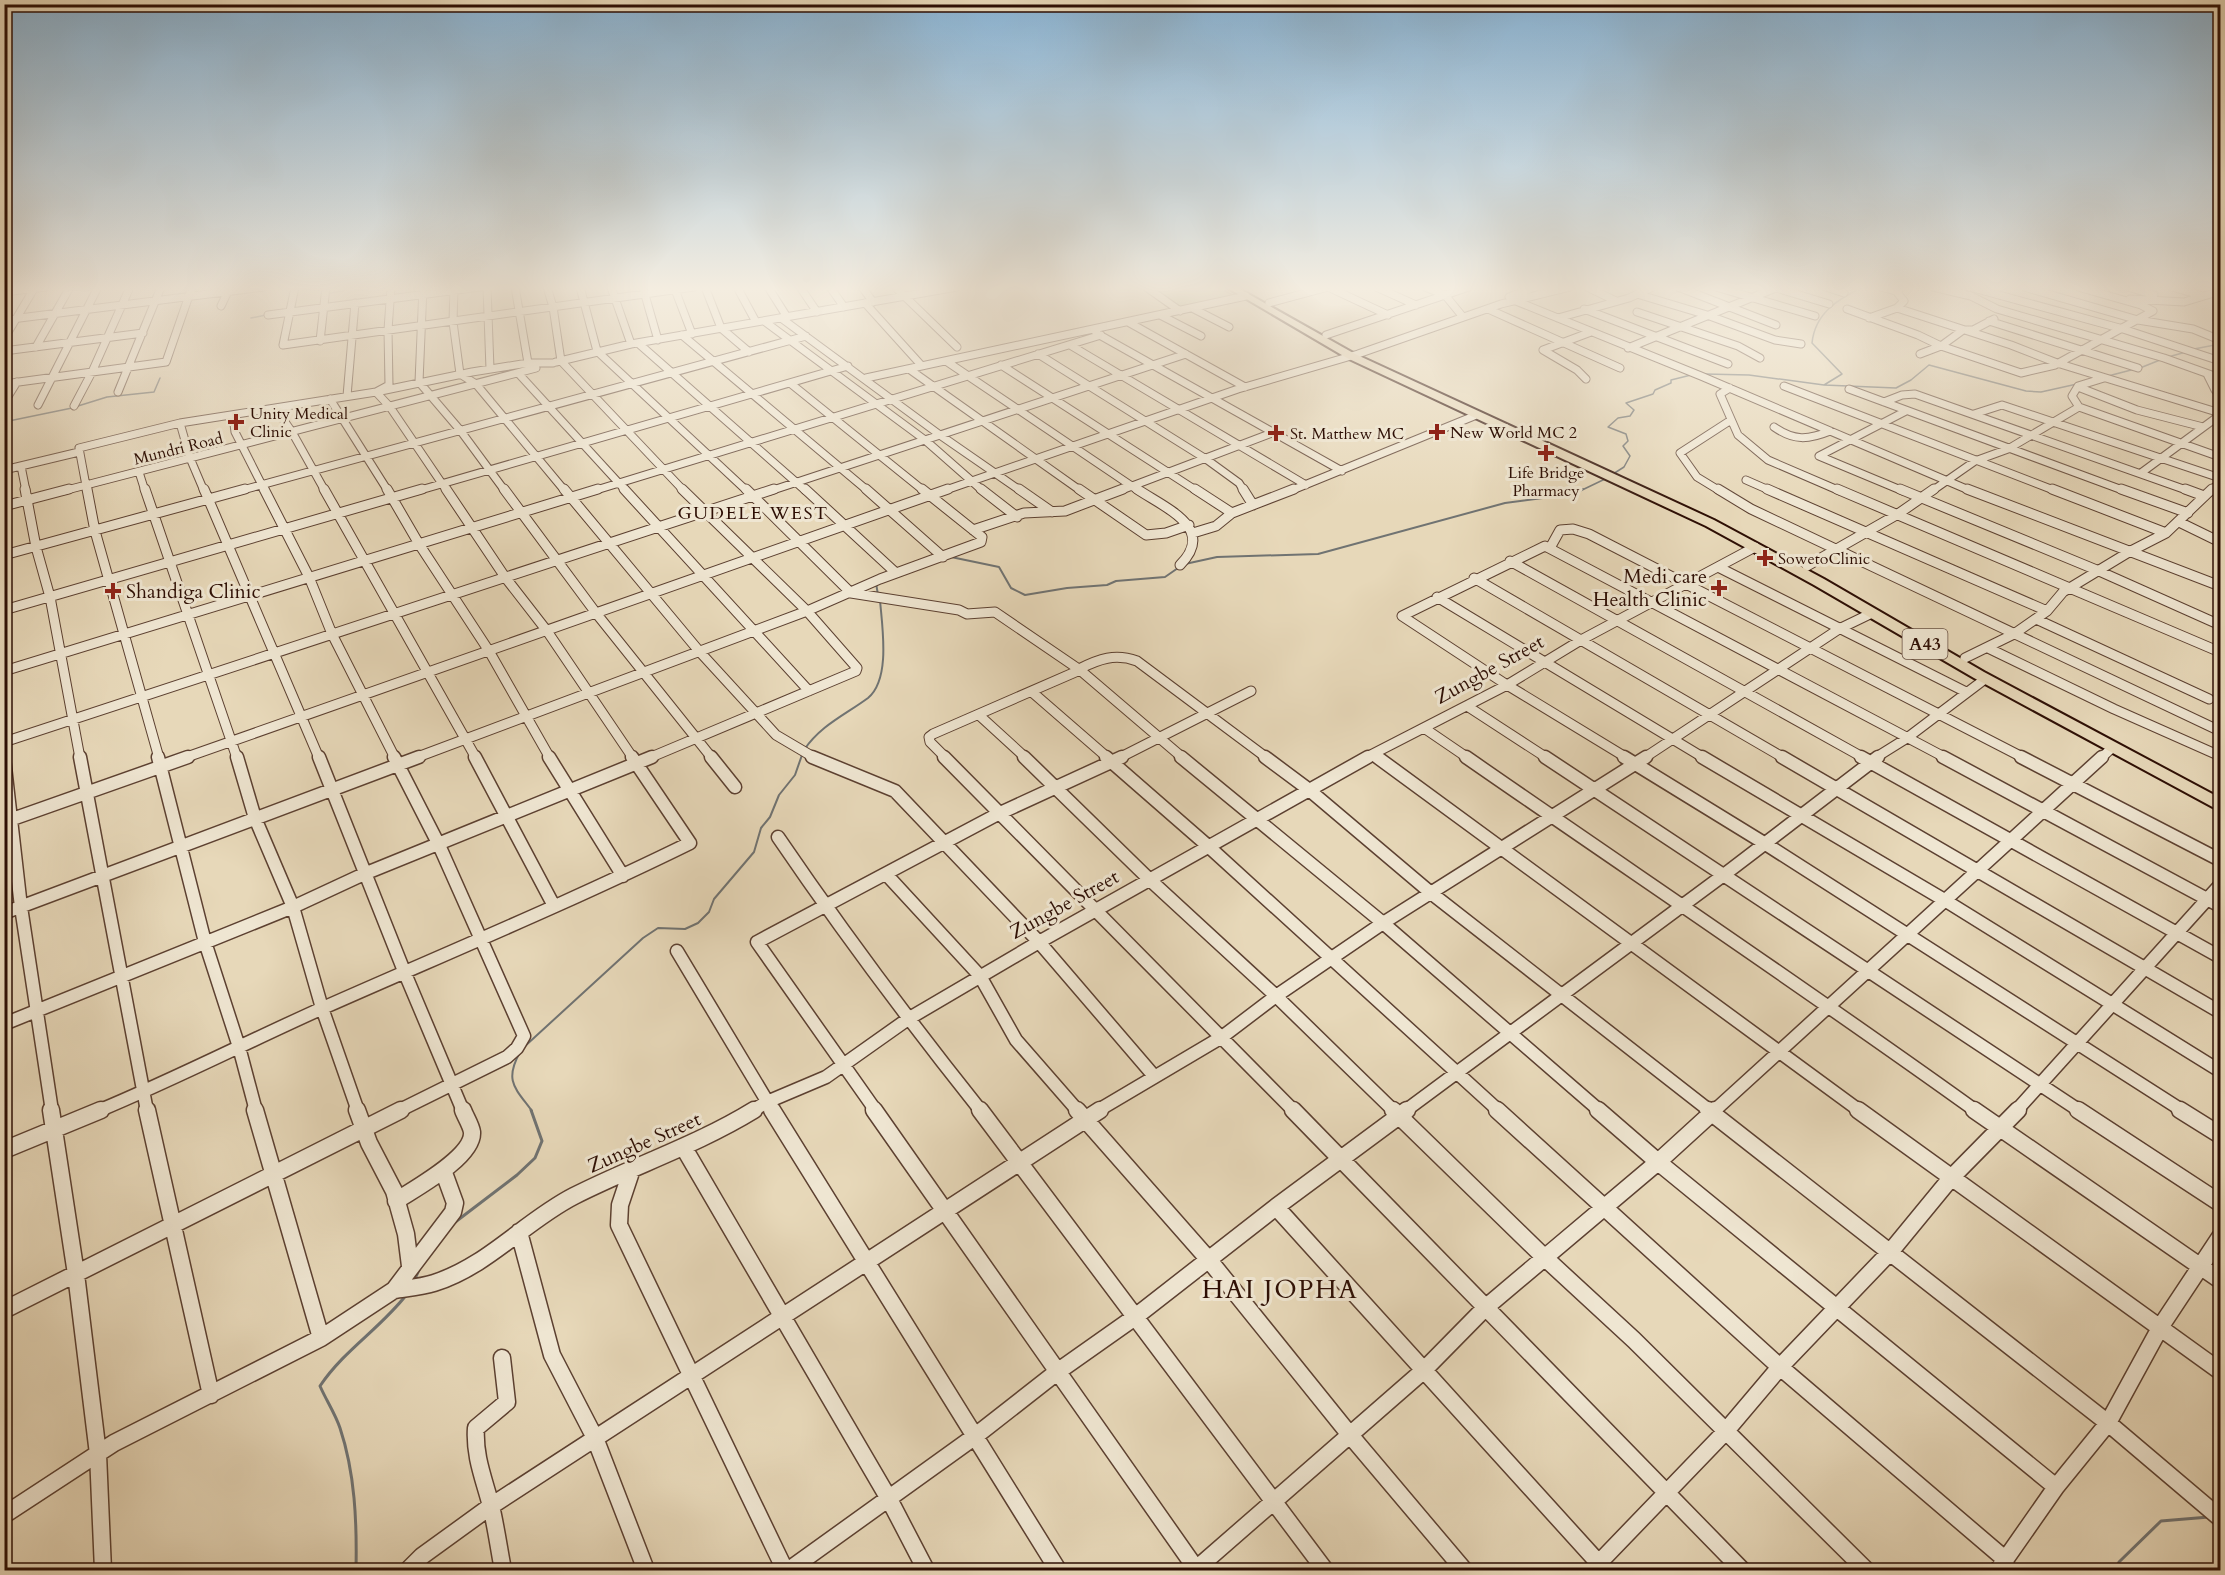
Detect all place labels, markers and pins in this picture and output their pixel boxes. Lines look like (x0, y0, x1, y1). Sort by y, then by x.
place label: Unity Medical Clinic (250, 403, 348, 443)
marker: Unity Medical Clinic (227, 413, 245, 431)
place label: New World MC 2 (1450, 422, 1577, 444)
place label: St. Matthew MC (1290, 423, 1404, 445)
marker: New World MC 2 (1428, 423, 1446, 441)
marker: St. Matthew MC (1267, 424, 1285, 442)
marker: Life Bridge Pharmacy (1539, 446, 1553, 460)
place label: Life Bridge Pharmacy (1508, 462, 1584, 502)
place label: SowetoClinic (1778, 548, 1870, 570)
marker: SowetoClinic (1756, 549, 1774, 567)
place label: Medi care Health Clinic (1593, 563, 1707, 613)
place label: Shandiga Clinic (126, 578, 261, 605)
marker: Medi care Health Clinic (1712, 581, 1726, 595)
marker: Shandiga Clinic (104, 582, 122, 600)

